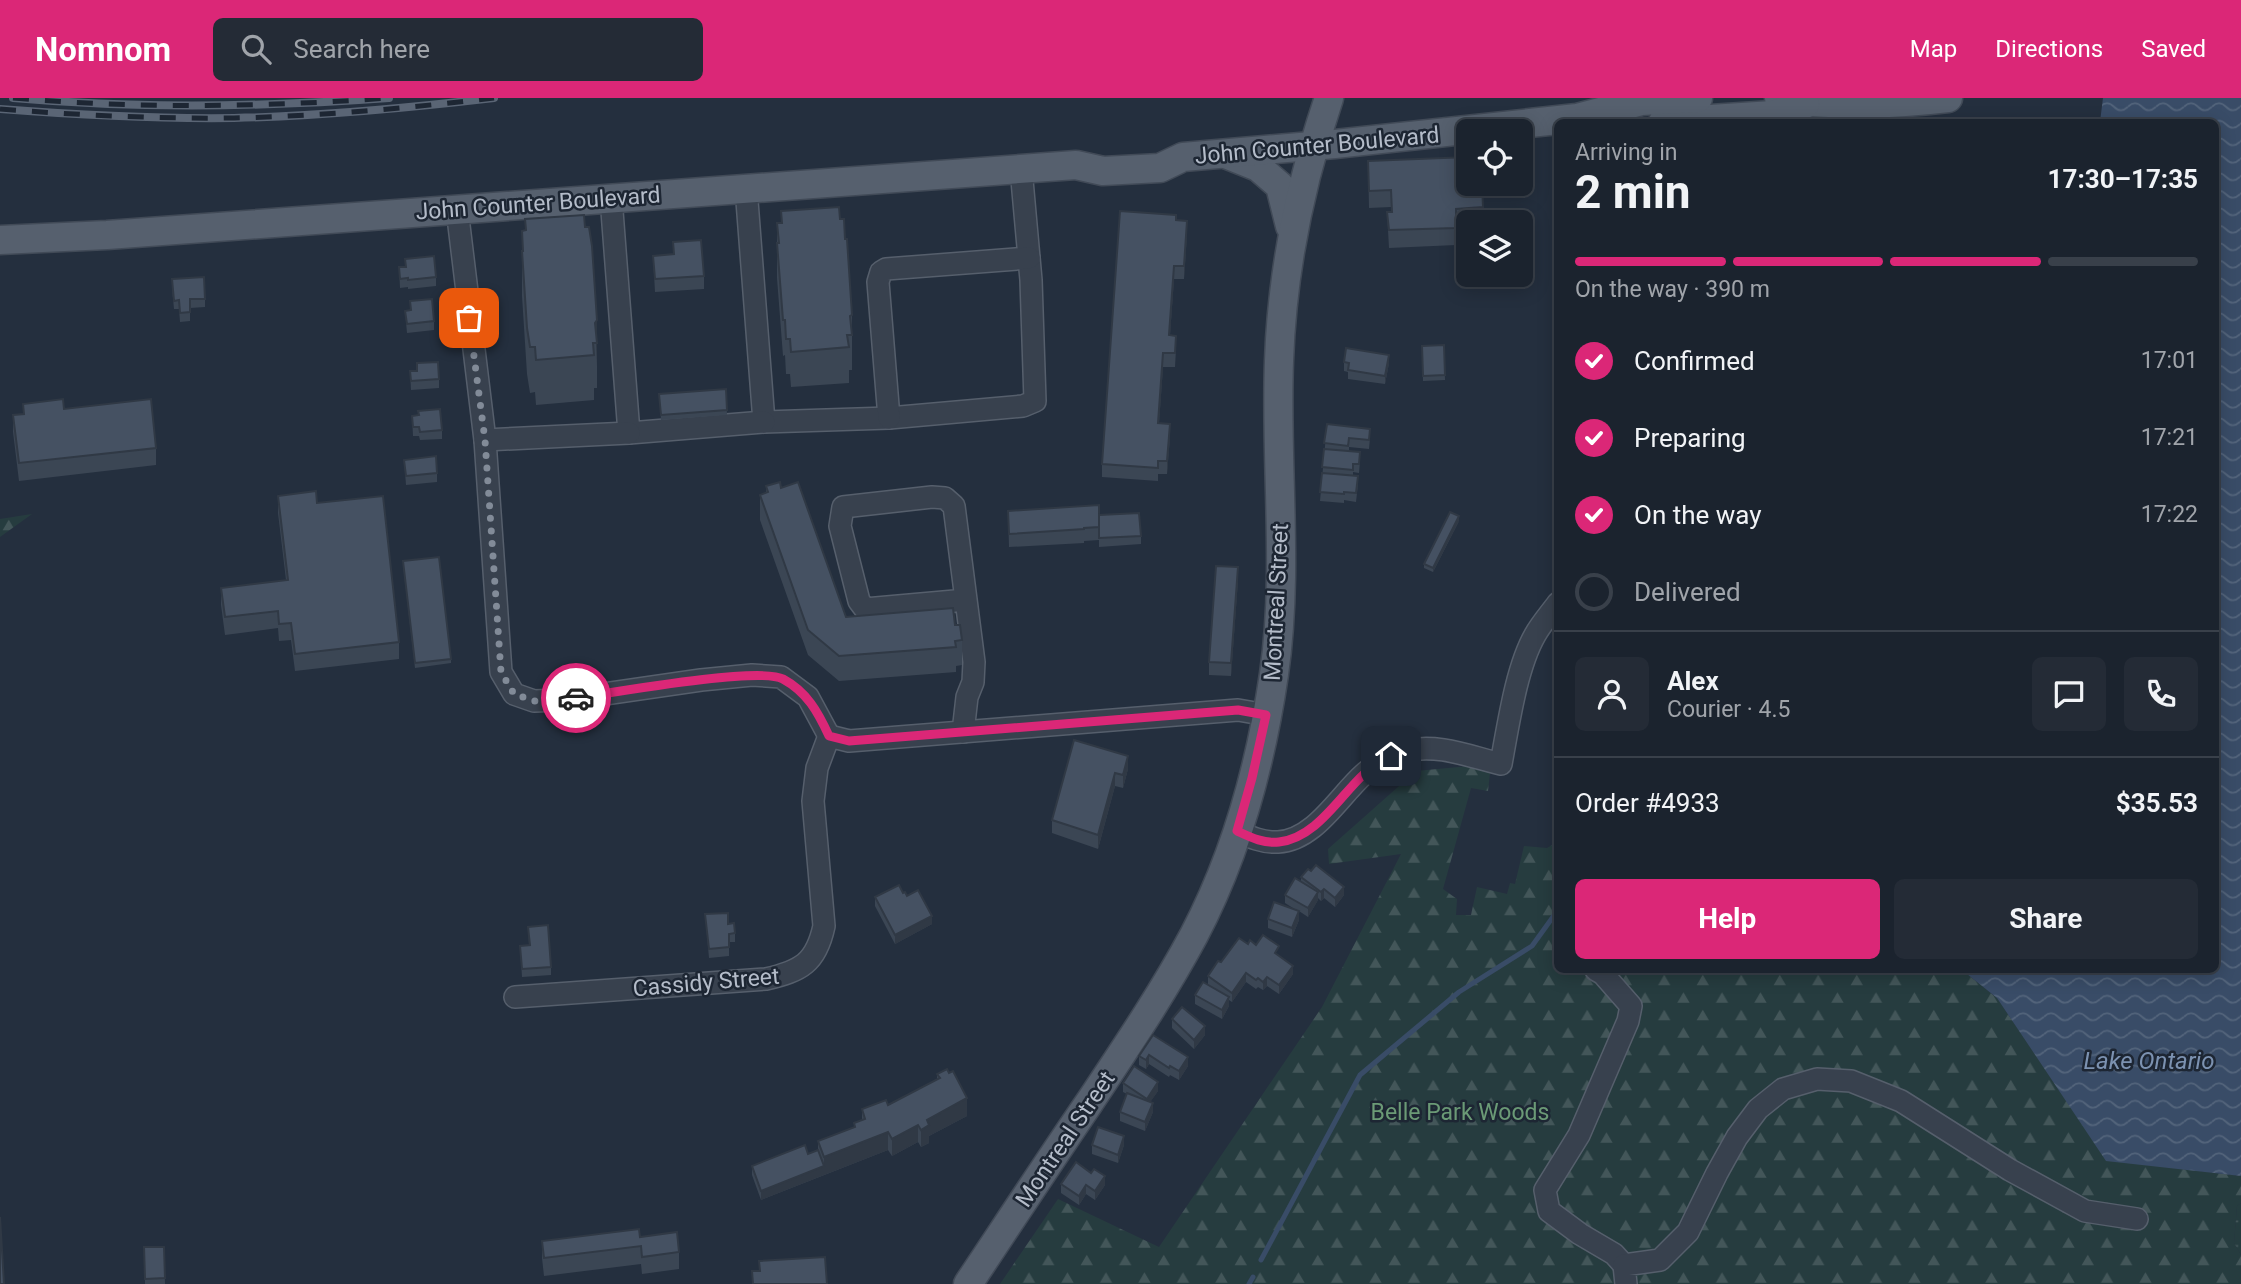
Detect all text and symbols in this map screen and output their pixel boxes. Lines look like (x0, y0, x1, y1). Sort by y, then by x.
search box (213, 18, 703, 81)
text: Nomnom (35, 30, 171, 69)
icon: search (237, 30, 275, 68)
text: Search here (293, 34, 430, 64)
text: Map (1910, 35, 1957, 63)
text: Directions (1995, 35, 2103, 63)
text: Saved (2141, 35, 2206, 63)
map controls (1456, 119, 1533, 287)
button: locate (1456, 119, 1533, 196)
street label: John Counter Boulevard (1194, 121, 1440, 170)
text: Arriving in (1575, 139, 1678, 166)
text: 17:30–17:35 (2048, 164, 2198, 194)
text: 2 min (1575, 165, 1691, 219)
street label: John Counter Boulevard (415, 181, 661, 226)
button: layers (1456, 210, 1533, 287)
text: On the way · 390 m (1575, 276, 1770, 303)
pin (439, 288, 499, 348)
icon: bag (450, 299, 488, 337)
icon: check (1575, 342, 1613, 380)
text: Confirmed (1634, 346, 1755, 376)
text: 17:01 (2141, 347, 2198, 374)
icon: check (1575, 419, 1613, 457)
text: Preparing (1634, 423, 1746, 453)
text: 17:21 (2141, 424, 2198, 451)
icon: check (1575, 496, 1613, 534)
text: On the way (1634, 500, 1762, 530)
text: 17:22 (2141, 501, 2198, 528)
street label: Montreal Street (1259, 523, 1294, 681)
text: Delivered (1634, 577, 1741, 607)
button: person (1575, 657, 1649, 731)
button: chat (2032, 657, 2106, 731)
button: phone (2124, 657, 2198, 731)
courier (541, 663, 611, 733)
text: Alex (1667, 666, 1719, 696)
icon: car (557, 679, 595, 717)
text: Courier · 4.5 (1667, 696, 1790, 723)
pin (1361, 726, 1421, 786)
icon: home (1372, 737, 1410, 775)
text: Order #4933 (1575, 788, 1720, 818)
text: $35.53 (2116, 788, 2198, 818)
button: Help (1575, 879, 1880, 959)
button: Share (1894, 879, 2198, 959)
street label: Cassidy Street (632, 963, 780, 1002)
water label: Lake Ontario (2084, 1047, 2215, 1075)
street label: Montreal Street (1010, 1066, 1121, 1212)
park label: Belle Park Woods (1371, 1099, 1549, 1126)

